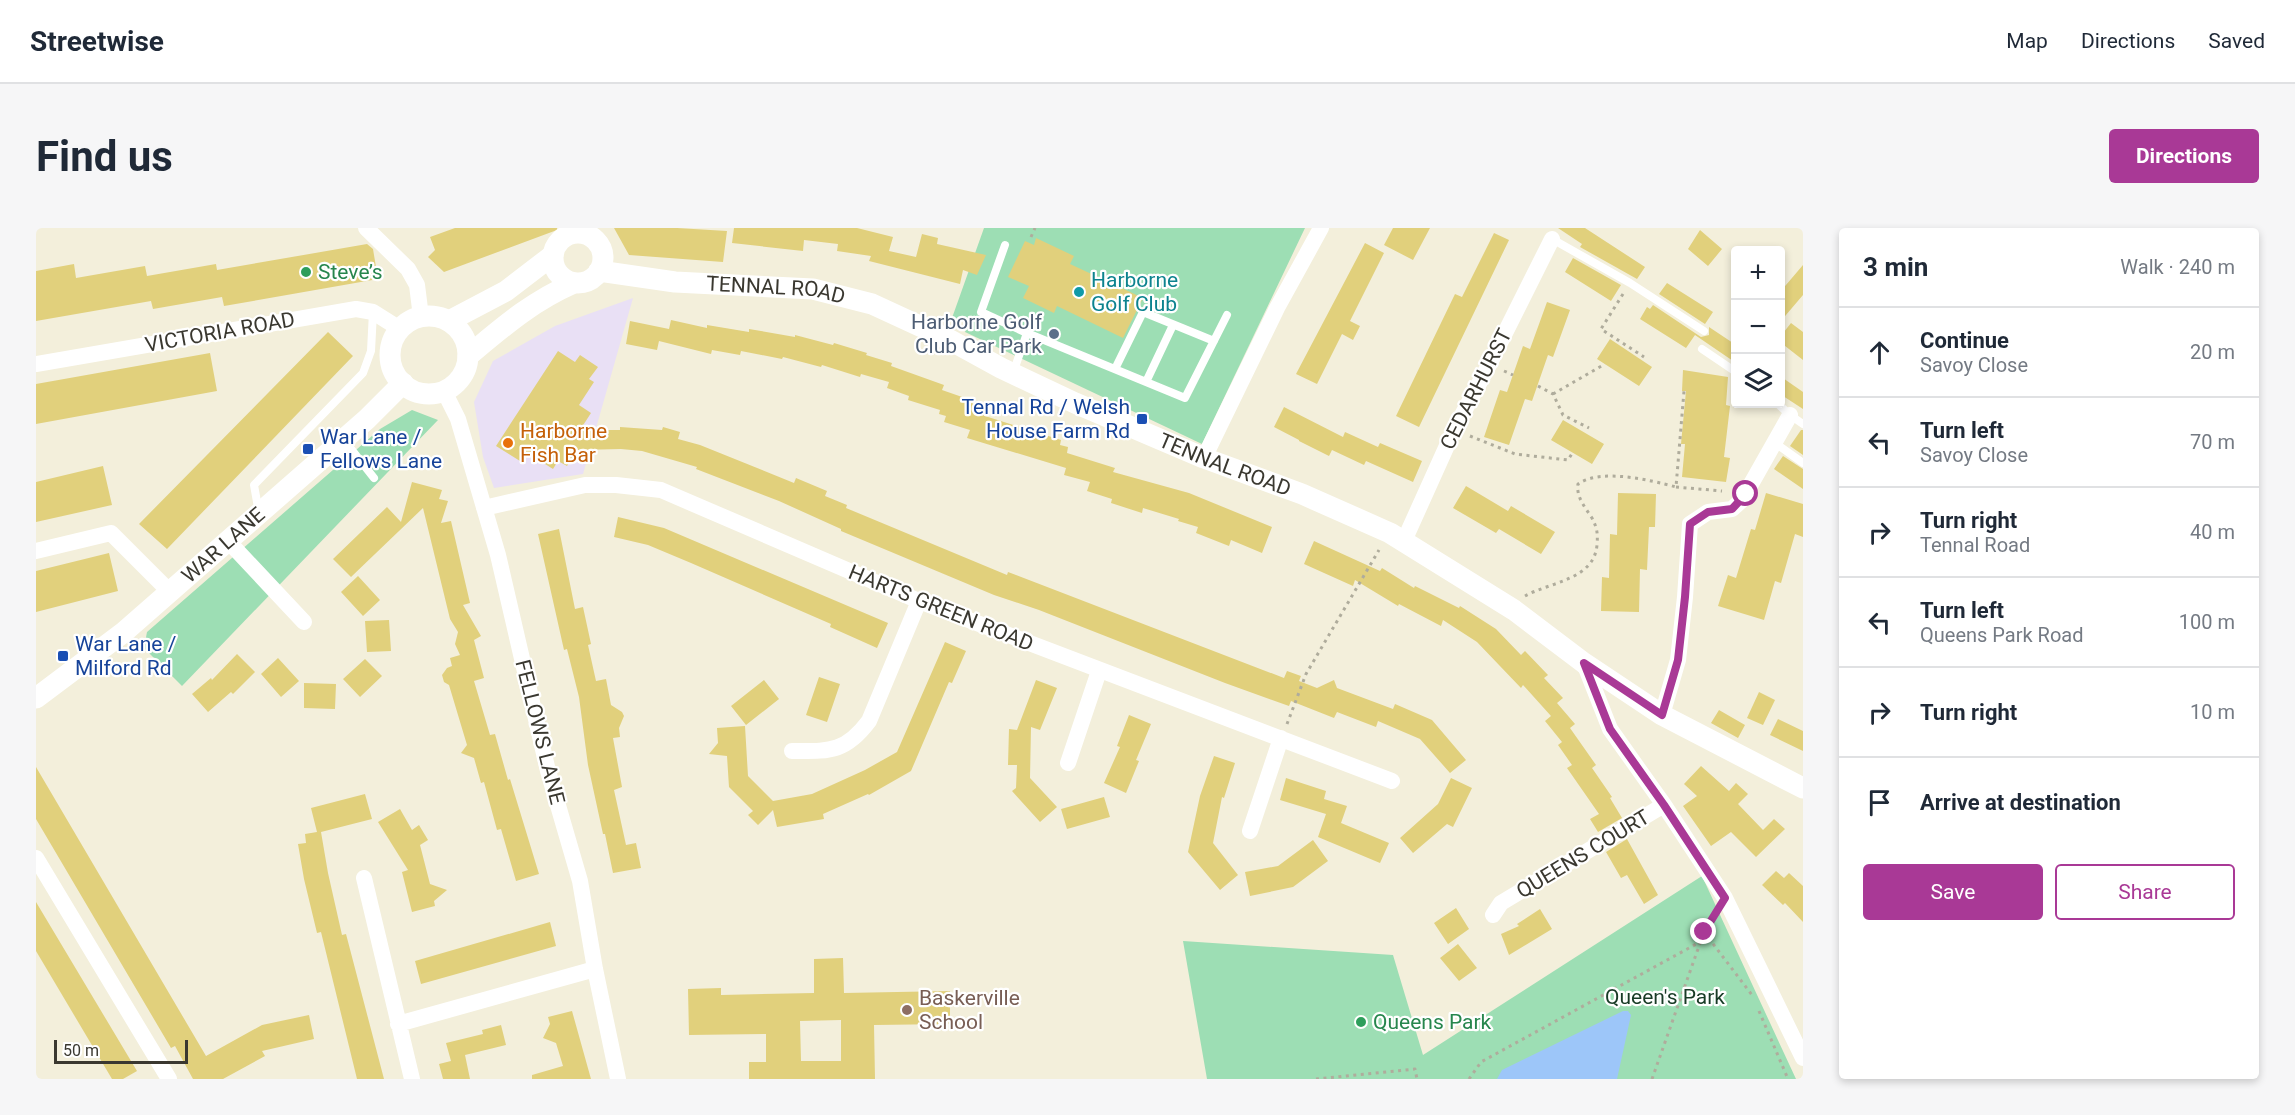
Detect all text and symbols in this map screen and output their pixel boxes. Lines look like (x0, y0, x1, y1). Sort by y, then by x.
text: Streetwise (30, 25, 164, 58)
text: Map (2006, 29, 2048, 53)
text: Directions (2081, 29, 2175, 53)
text: Saved (2208, 29, 2265, 53)
button: Directions (2109, 129, 2259, 183)
text: Find us (36, 132, 173, 181)
map controls (1731, 246, 1785, 408)
button: + (1731, 246, 1785, 300)
text: 3 min (1863, 252, 1928, 282)
text: Walk · 240 m (2120, 255, 2235, 279)
place label: Steve’s (318, 260, 383, 284)
marker: Steve’s (299, 265, 313, 279)
place label: Harborne Golf Club (1091, 268, 1178, 316)
street label: TENNAL ROAD (706, 272, 848, 309)
marker: Harborne Golf Club (1072, 285, 1086, 299)
button: − (1731, 300, 1785, 354)
street label: VICTORIA ROAD (143, 307, 297, 357)
place label: Harborne Golf Club Car Park (911, 310, 1043, 358)
street label: CEDARHURST (1435, 324, 1517, 453)
marker: Harborne Golf Club Car Park (1047, 327, 1061, 341)
text: Continue (1920, 328, 2009, 353)
icon: ahead (1863, 336, 1896, 369)
text: 20 m (2190, 340, 2235, 364)
text: Savoy Close (1920, 353, 2028, 377)
button: layers (1731, 354, 1785, 408)
place label: Tennal Rd / Welsh House Farm Rd (962, 395, 1130, 443)
marker: Tennal Rd / Welsh House Farm Rd (1135, 412, 1149, 426)
text: Turn left (1920, 418, 2004, 443)
place label: Harborne Fish Bar (520, 419, 607, 467)
place label: War Lane / Fellows Lane (320, 425, 442, 473)
icon: left (1863, 426, 1896, 459)
street label: TENNAL ROAD (1155, 428, 1294, 501)
text: 70 m (2190, 430, 2235, 454)
marker: Harborne Fish Bar (501, 436, 515, 450)
marker: War Lane / Fellows Lane (301, 442, 315, 456)
text: Savoy Close (1920, 443, 2028, 467)
route start (1732, 480, 1758, 506)
street label: WAR LANE (177, 502, 270, 588)
text: Turn right (1920, 508, 2017, 533)
icon: right (1863, 516, 1896, 549)
text: 40 m (2190, 520, 2235, 544)
text: Tennal Road (1920, 533, 2030, 557)
street label: HARTS GREEN ROAD (845, 560, 1037, 656)
text: Turn left (1920, 598, 2004, 623)
icon: left (1863, 606, 1896, 639)
text: 100 m (2179, 610, 2235, 634)
text: Queens Park Road (1920, 623, 2083, 647)
place label: War Lane / Milford Rd (75, 632, 177, 680)
marker: War Lane / Milford Rd (56, 649, 70, 663)
street label: FELLOWS LANE (510, 657, 570, 807)
icon: right (1863, 696, 1896, 729)
text: Turn right (1920, 700, 2017, 725)
text: 10 m (2190, 700, 2235, 724)
icon: arrive (1863, 786, 1896, 819)
text: Arrive at destination (1920, 790, 2121, 815)
street label: QUEENS COURT (1512, 805, 1654, 903)
button: Save (1863, 864, 2043, 920)
button: Share (2055, 864, 2235, 920)
route end (1690, 918, 1716, 944)
park label: Queen's Park (1605, 985, 1725, 1009)
place label: Baskerville School (919, 986, 1020, 1034)
marker: Baskerville School (900, 1003, 914, 1017)
place label: Queens Park (1373, 1010, 1492, 1034)
marker: Queens Park (1354, 1015, 1368, 1029)
scale bar (54, 1037, 188, 1064)
text: 50 m (63, 1041, 99, 1060)

